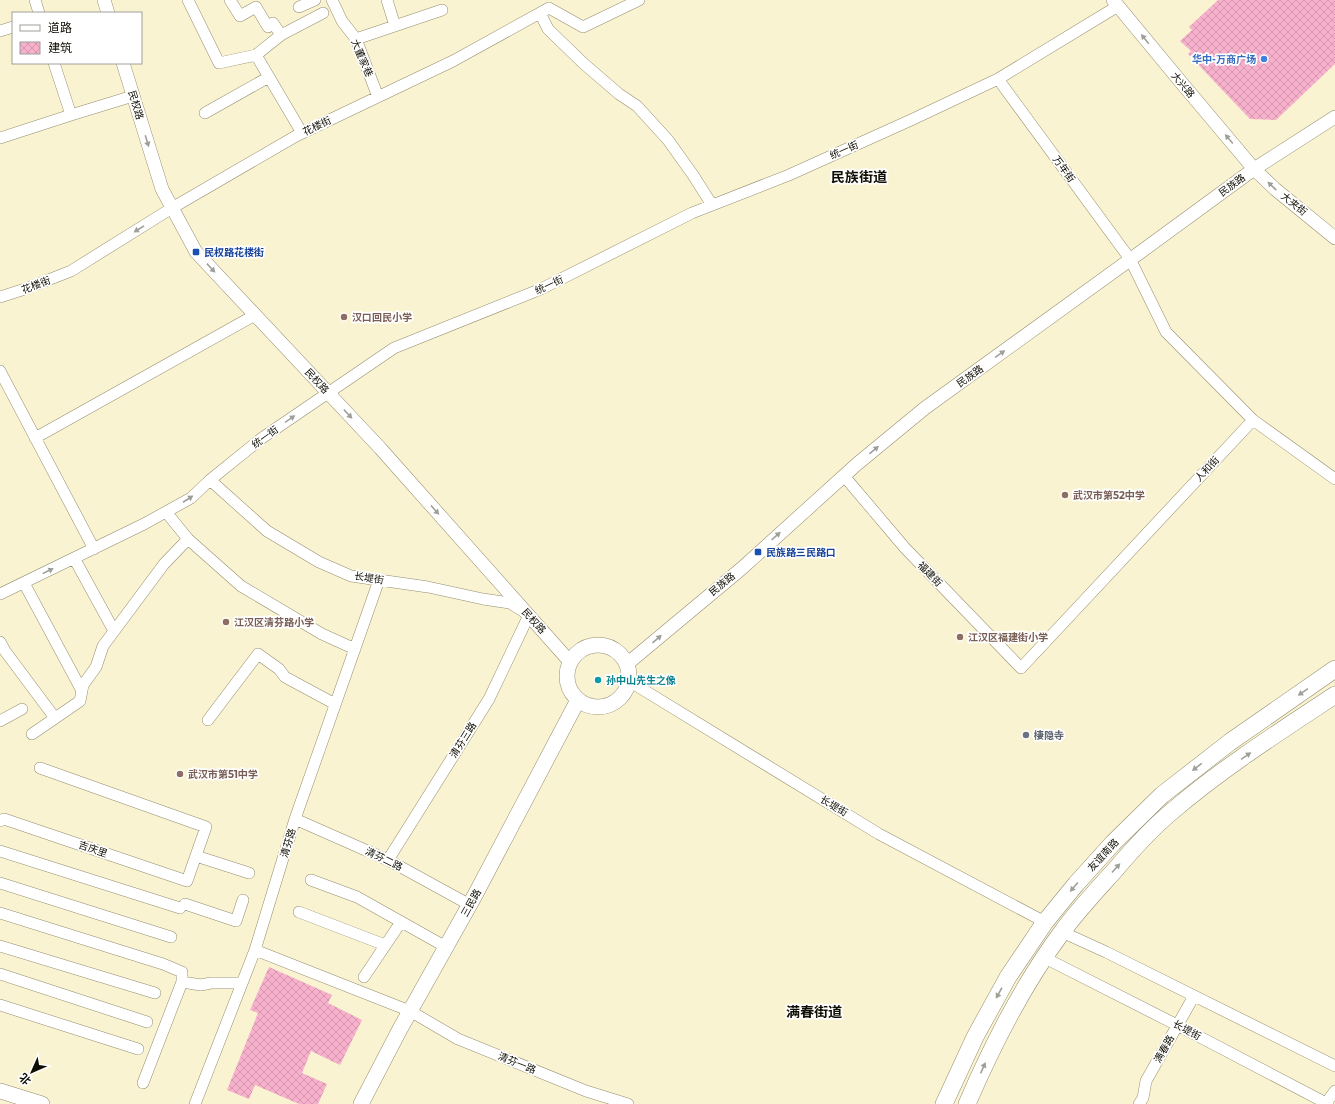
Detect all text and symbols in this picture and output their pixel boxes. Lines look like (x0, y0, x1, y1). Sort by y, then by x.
legend (12, 12, 142, 64)
text: 道路 (48, 20, 72, 35)
one-way arrow (1141, 34, 1150, 45)
street label: 大董家巷 (348, 37, 376, 79)
text: 建筑 (48, 40, 72, 55)
place label: 华中-万商广场 (1192, 53, 1256, 66)
marker: 华中-万商广场 (1259, 54, 1269, 64)
street label: 大兴路 (1168, 69, 1198, 101)
street label: 民权路 (125, 89, 147, 121)
street label: 花楼街 (301, 114, 333, 138)
one-way arrow (1224, 134, 1234, 144)
one-way arrow (144, 135, 150, 147)
street label: 统一街 (828, 138, 860, 162)
street label: 万年街 (1050, 153, 1078, 185)
district label: 民族街道 (831, 168, 887, 186)
street label: 民族路 (1216, 171, 1248, 199)
one-way arrow (1267, 182, 1277, 191)
street label: 大夹街 (1278, 190, 1310, 218)
one-way arrow (134, 225, 144, 233)
place label: 民权路花楼街 (204, 246, 264, 259)
marker: 民权路花楼街 (191, 247, 201, 257)
one-way arrow (206, 263, 215, 273)
street label: 统一街 (533, 273, 565, 297)
street label: 花楼街 (20, 274, 52, 296)
place label: 汉口回民小学 (352, 311, 412, 324)
marker: 汉口回民小学 (339, 312, 349, 322)
one-way arrow (994, 350, 1005, 358)
street label: 民族路 (954, 362, 986, 390)
street label: 民权路 (302, 366, 332, 396)
one-way arrow (343, 408, 352, 419)
one-way arrow (285, 415, 295, 423)
street label: 统一街 (249, 423, 281, 451)
one-way arrow (868, 445, 879, 454)
street label: 人和街 (1192, 454, 1222, 484)
place label: 武汉市第52中学 (1073, 489, 1145, 502)
marker: 武汉市第52中学 (1060, 490, 1070, 500)
one-way arrow (183, 495, 193, 503)
one-way arrow (430, 505, 440, 515)
one-way arrow (772, 532, 781, 541)
place label: 民族路三民路口 (766, 546, 836, 559)
marker: 民族路三民路口 (753, 547, 763, 557)
street label: 福建街 (915, 559, 945, 589)
one-way arrow (42, 568, 53, 574)
street label: 长堤街 (353, 569, 385, 587)
street label: 民族路 (706, 570, 738, 598)
street label: 民权路 (519, 606, 549, 636)
place label: 江汉区清芬路小学 (234, 616, 314, 629)
marker: 江汉区清芬路小学 (221, 617, 231, 627)
place label: 江汉区福建街小学 (968, 631, 1048, 644)
marker: 江汉区福建街小学 (955, 632, 965, 642)
one-way arrow (651, 634, 662, 643)
place label: 孙中山先生之像 (606, 674, 676, 687)
marker: 孙中山先生之像 (593, 675, 603, 685)
one-way arrow (1298, 688, 1308, 696)
street label: 清芬三路 (447, 720, 479, 760)
place label: 棲隐寺 (1033, 729, 1064, 742)
marker: 棲隐寺 (1021, 730, 1031, 740)
one-way arrow (1240, 752, 1252, 759)
one-way arrow (1192, 763, 1203, 772)
place label: 武汉市第51中学 (188, 768, 258, 781)
marker: 武汉市第51中学 (175, 769, 185, 779)
street label: 长堤街 (818, 793, 850, 819)
street label: 清芬路 (277, 827, 299, 859)
street label: 友谊南路 (1085, 836, 1121, 874)
street label: 吉庆里 (77, 838, 109, 860)
street label: 清芬二路 (363, 844, 405, 874)
one-way arrow (1112, 863, 1121, 873)
one-way arrow (1070, 881, 1079, 892)
street label: 三民路 (458, 887, 484, 919)
one-way arrow (996, 987, 1003, 999)
district label: 满春街道 (786, 1003, 842, 1021)
street label: 长堤街 (1171, 1017, 1203, 1043)
street label: 满春路 (1151, 1033, 1177, 1065)
street label: 清芬一路 (496, 1049, 538, 1077)
north arrow (12, 1052, 52, 1092)
one-way arrow (980, 1063, 986, 1074)
text: 北 (16, 1070, 34, 1088)

